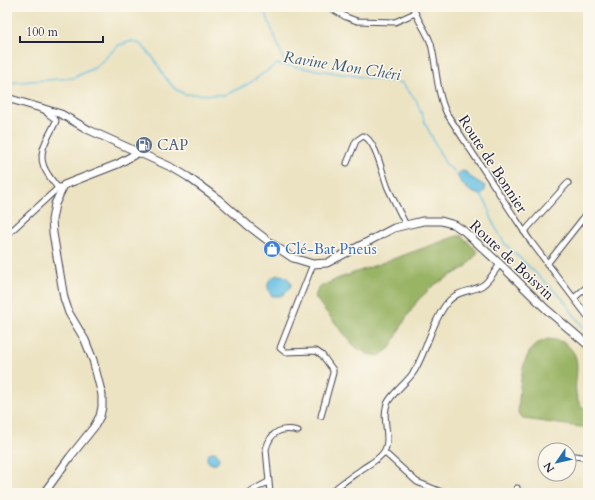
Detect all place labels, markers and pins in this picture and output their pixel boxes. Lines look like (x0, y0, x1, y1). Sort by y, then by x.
fuel station icon: CAP (134, 135, 154, 155)
place label: CAP (157, 135, 188, 155)
shop icon: Clé-Bat Pneus (262, 239, 282, 259)
place label: Clé-Bat Pneus (285, 239, 377, 259)

